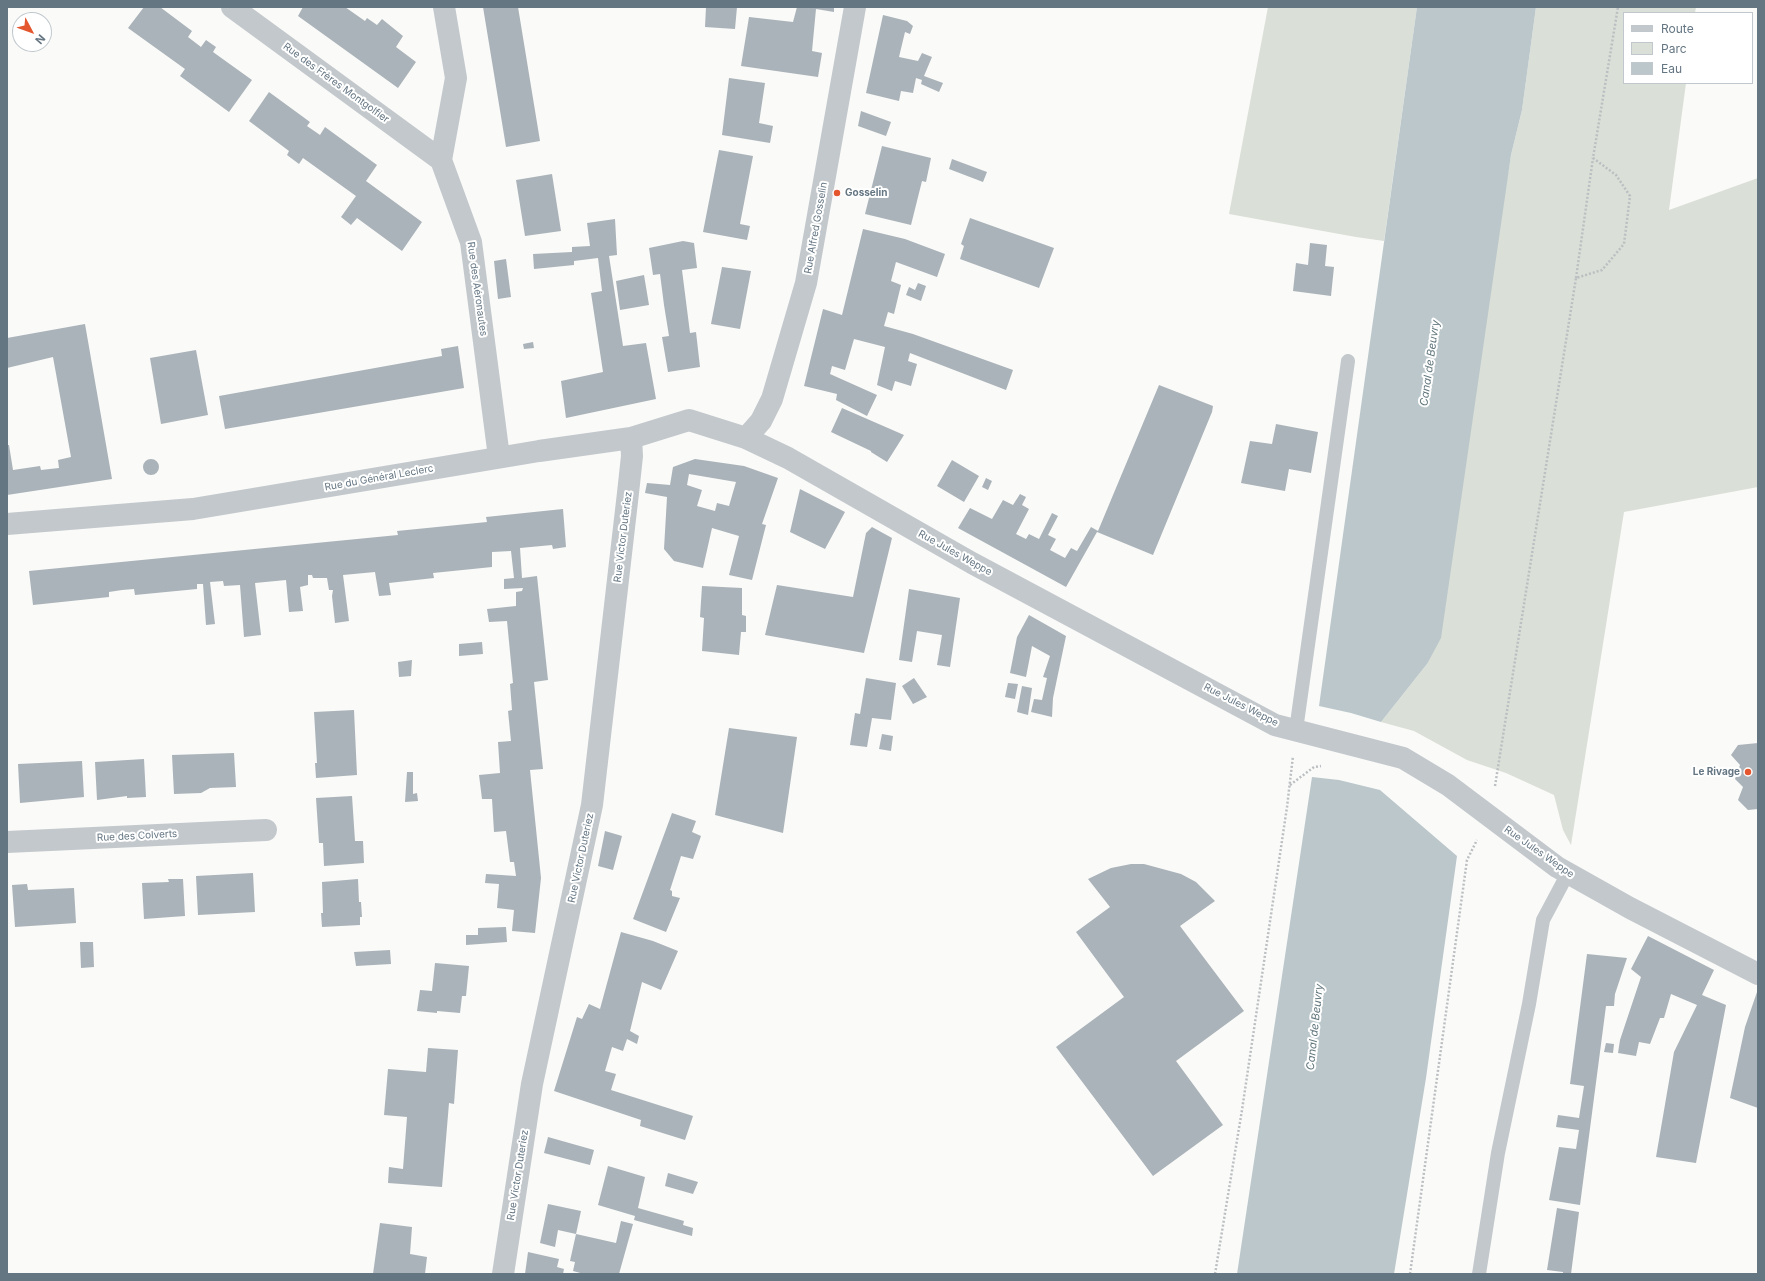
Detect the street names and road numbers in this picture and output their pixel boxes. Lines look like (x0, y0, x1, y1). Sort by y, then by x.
street label: Rue des Frères Montgolfier (281, 41, 391, 125)
street label: Rue Alfred Gosselin (802, 181, 830, 275)
street label: Rue des Aéronautes (464, 241, 490, 337)
street label: Rue du Général Leclerc (324, 463, 434, 493)
street label: Rue Victor Duteriez (611, 491, 635, 583)
street label: Rue Jules Weppe (916, 528, 994, 578)
street label: Rue Jules Weppe (1202, 681, 1280, 729)
street label: Rue Victor Duteriez (566, 812, 596, 904)
street label: Rue Jules Weppe (1502, 824, 1576, 880)
street label: Rue des Colverts (97, 828, 177, 844)
street label: Rue Victor Duteriez (505, 1129, 531, 1221)

